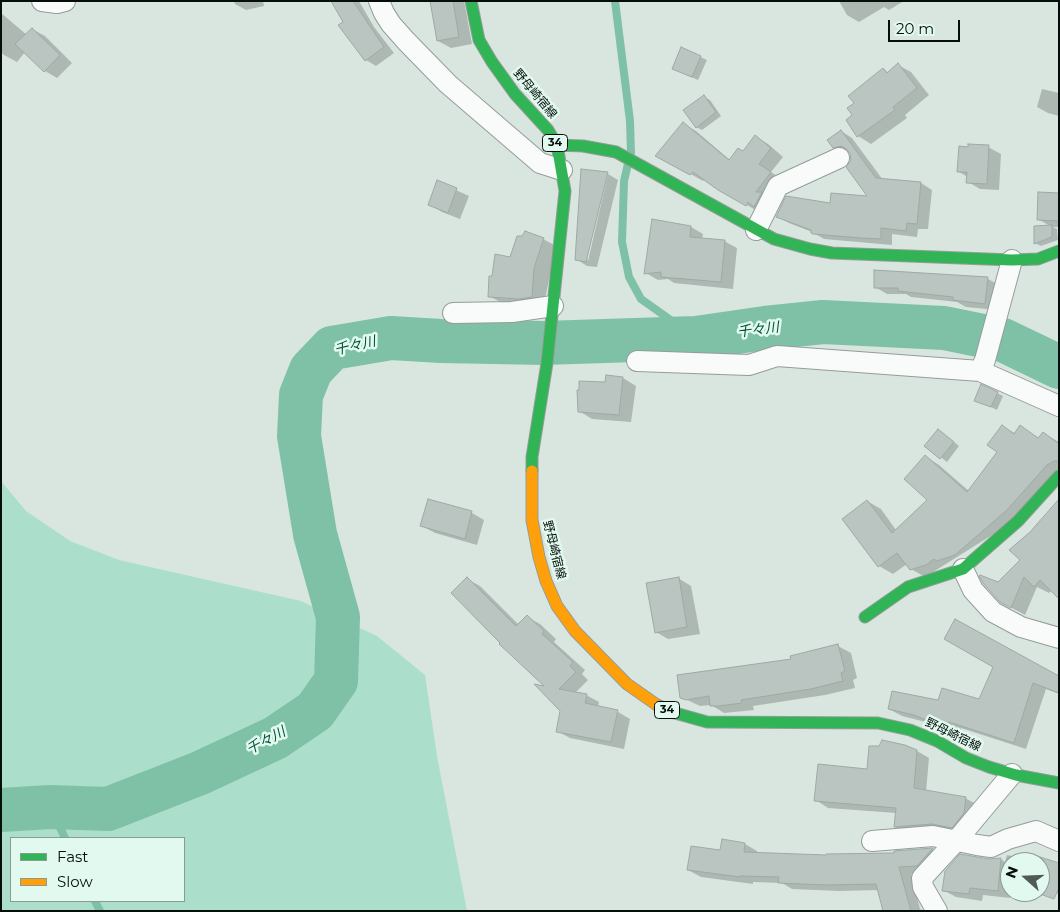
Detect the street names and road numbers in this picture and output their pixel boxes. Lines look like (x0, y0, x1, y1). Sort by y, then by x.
street label: 野母崎宿線 (510, 66, 560, 122)
road number: 34 (542, 134, 568, 152)
street label: 野母崎宿線 (540, 519, 568, 581)
road number: 34 (654, 702, 680, 718)
street label: 野母崎宿線 (923, 715, 983, 755)

